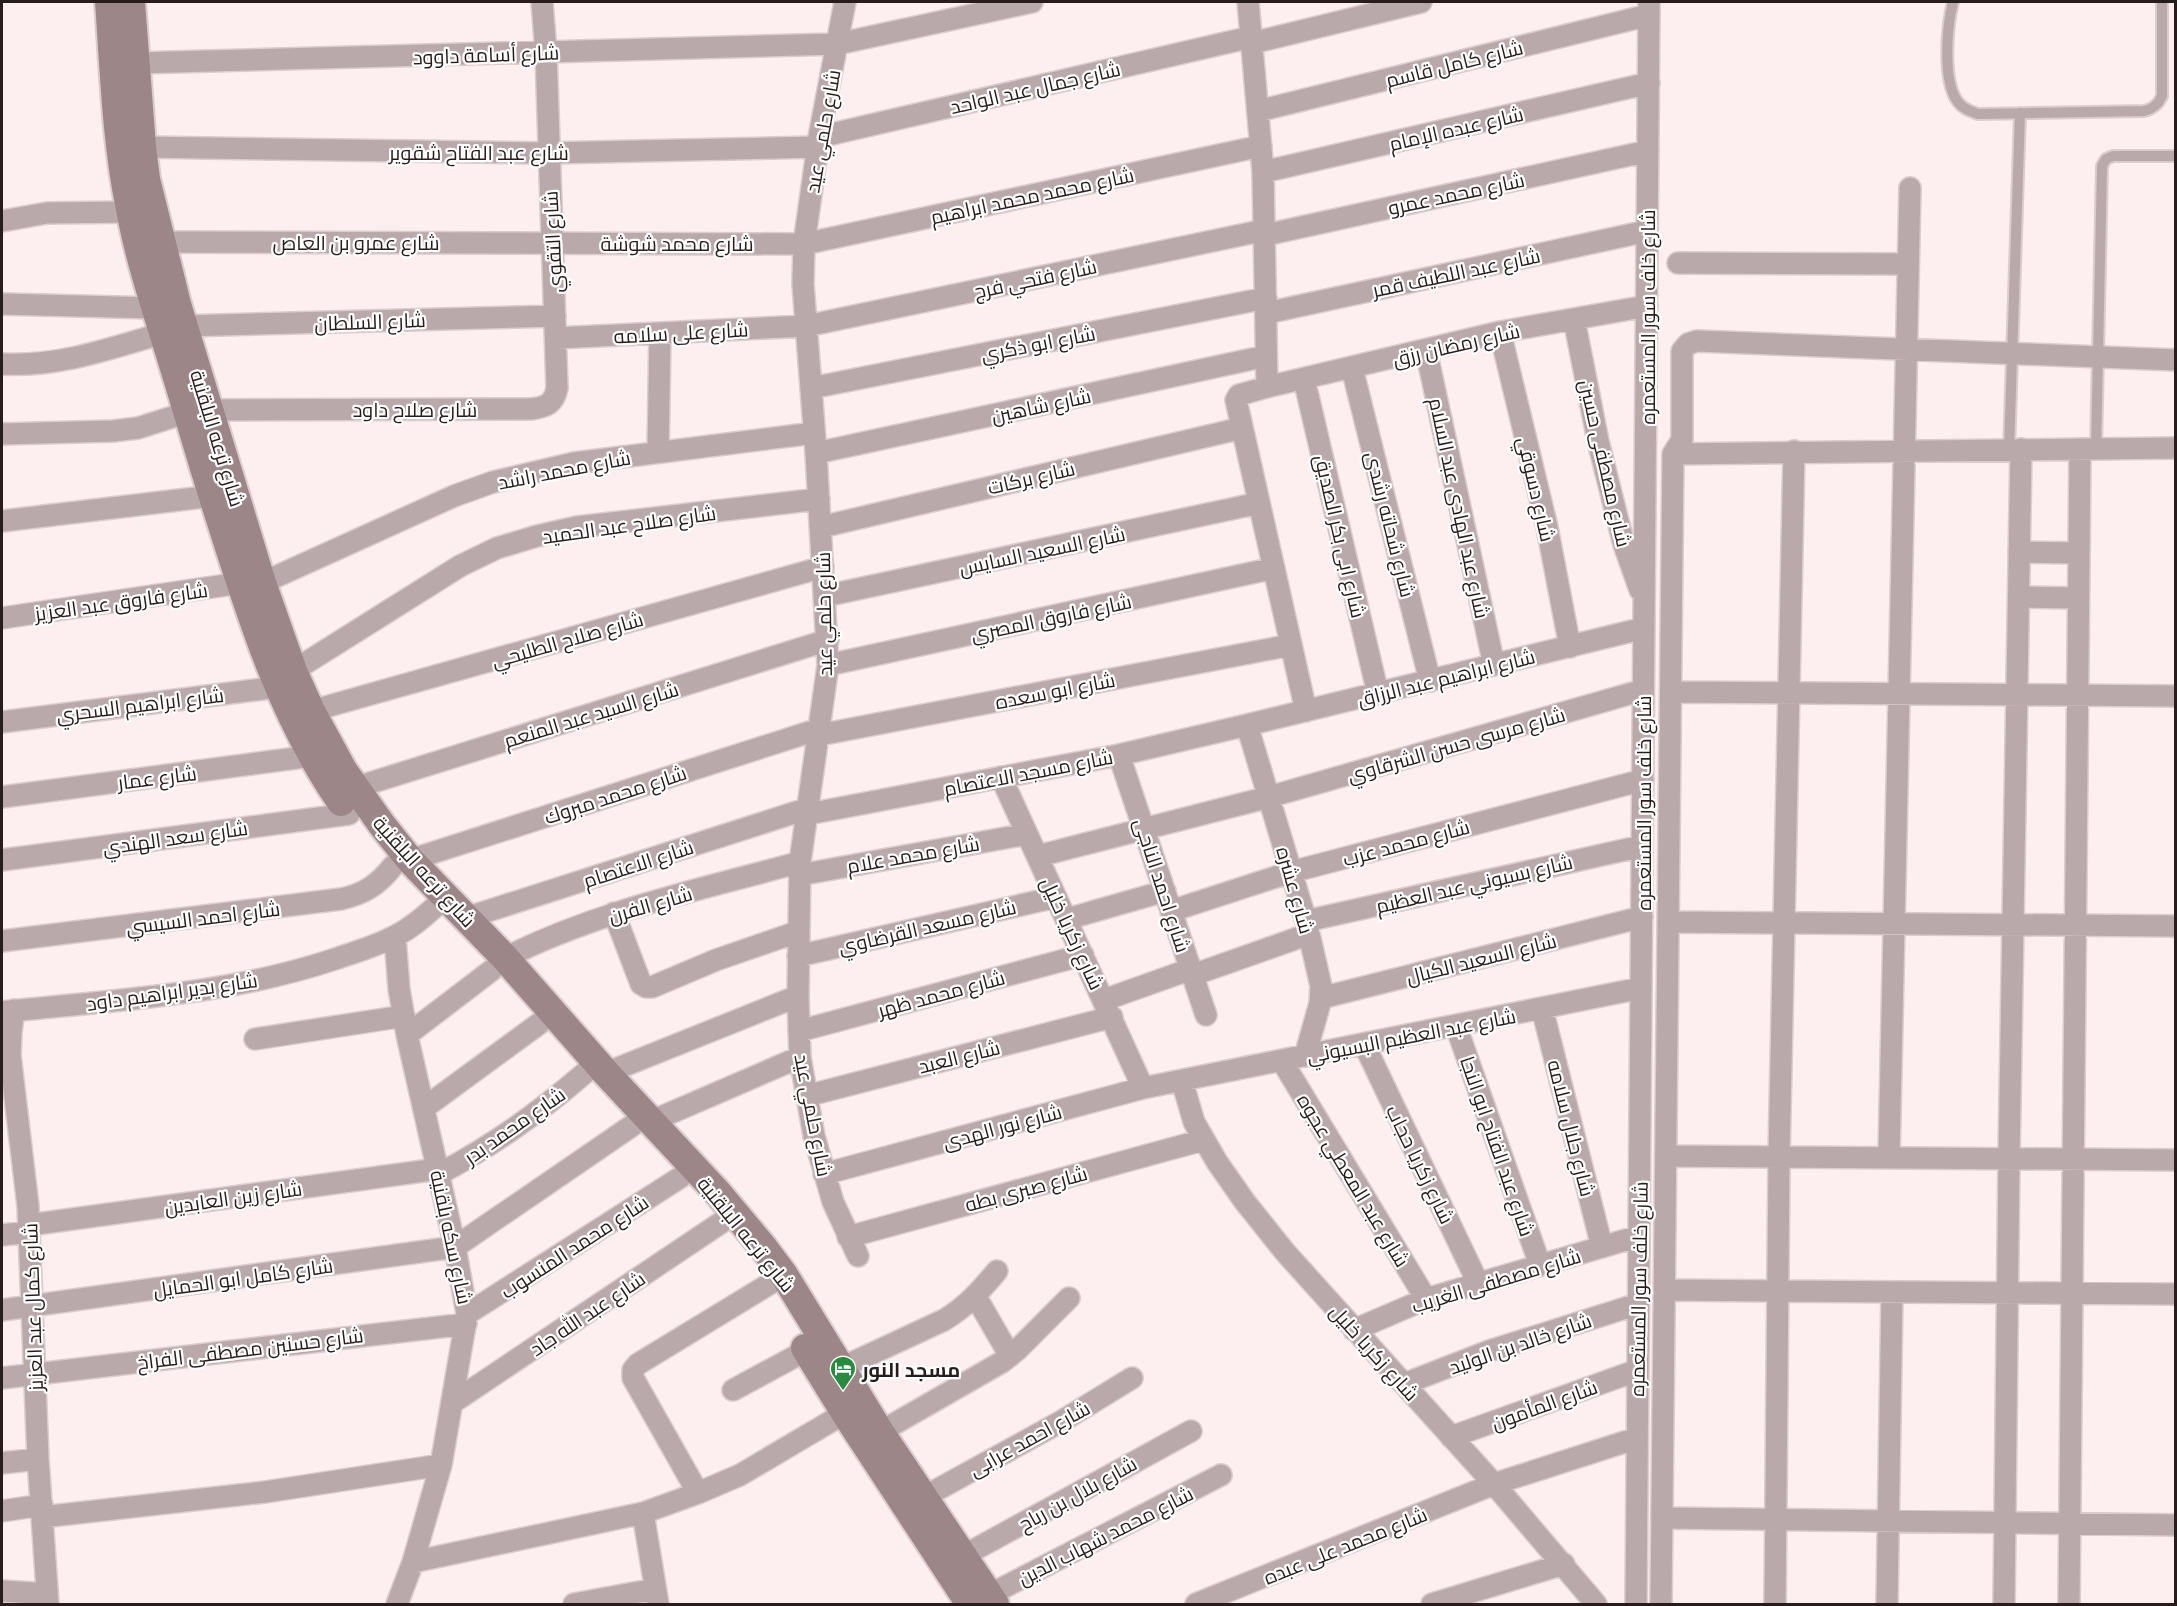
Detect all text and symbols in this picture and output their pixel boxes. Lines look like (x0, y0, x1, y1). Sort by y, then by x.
street label: شارع كامل قاسم (1383, 34, 1526, 95)
street label: شارع أسامة داوود (412, 39, 560, 72)
street label: شارع جمال عبد الواحد (948, 56, 1123, 121)
street label: شارع حلمي عيد (799, 68, 850, 195)
street label: شارع عبده الإمام (1386, 101, 1526, 158)
street label: شارع عبد الفتاح شقوير (388, 140, 569, 167)
street label: شارع محمد محمد ابراهيم (928, 162, 1137, 231)
street label: شارع محمد عمرو (1386, 167, 1527, 222)
street label: شارع التقوي (537, 190, 572, 294)
street label: شارع خلف سور المستعمره (1635, 209, 1662, 425)
street label: شارع عمرو بن العاص (273, 230, 440, 257)
street label: شارع محمد شوشة (601, 231, 753, 258)
street label: شارع عبد اللطيف قمر (1369, 242, 1543, 305)
street label: شارع فتحي فرج (971, 253, 1100, 308)
street label: شارع السلطان (314, 307, 426, 338)
street label: شارع على سلامه (613, 316, 749, 351)
street label: شارع رمضان رزق (1390, 318, 1523, 373)
street label: شارع ابو ذكري (979, 320, 1098, 371)
street label: شارع ترعه البلقنية (183, 367, 250, 510)
street label: شارع مصطفى حسين (1572, 377, 1637, 550)
street label: شارع شاهين (989, 383, 1094, 430)
street label: شارع عبد الهادى عبد السلام (1422, 395, 1495, 621)
street label: شارع صلاح داود (353, 397, 477, 424)
street label: شارع دسوقي (1508, 434, 1561, 545)
street label: شارع محمد راشد (496, 444, 633, 497)
street label: شارع شحاته رشدى (1358, 449, 1421, 600)
street label: شارع ابى بكر الصديق (1308, 452, 1371, 621)
street label: شارع بركات (985, 455, 1078, 502)
street label: شارع صلاح عبد الحميد (541, 500, 718, 551)
street label: شارع السعيد السايس (957, 521, 1128, 582)
street label: شارع حلمي عيد (810, 551, 841, 676)
street label: شارع فاروق عبد العزيز (32, 577, 210, 628)
street label: شارع فاروق المصري (968, 588, 1135, 651)
street label: شارع صلاح الطليحي (488, 606, 647, 677)
street label: شارع ابراهيم عبد الرزاق (1355, 643, 1538, 714)
street label: شارع ابو سعده (993, 667, 1118, 716)
street label: شارع السيد عبد المنعم (501, 676, 682, 755)
street label: شارع ابراهيم السحري (55, 682, 226, 731)
street label: شارع خلف سور المستعمره (1631, 695, 1658, 911)
street label: شارع مرسى حسن الشرقاوي (1344, 701, 1569, 791)
street label: شارع مسجد الاعتصام (941, 744, 1115, 803)
street label: شارع عمار (115, 760, 198, 797)
street label: شارع محمد مبروك (541, 760, 690, 831)
street label: شارع ترعه البلقنية (367, 810, 481, 934)
street label: شارع محمد عزب (1340, 814, 1473, 873)
street label: شارع سعد الهندي (101, 815, 250, 864)
street label: شارع احمد الناجى (1127, 815, 1196, 956)
street label: شارع محمد علام (845, 831, 982, 880)
street label: شارع الاعتصام (580, 834, 697, 895)
street label: شارع عشره (1269, 844, 1320, 937)
street label: شارع بسيوني عبد العظيم (1373, 849, 1576, 922)
street label: شارع زكريا خليل (1034, 873, 1110, 994)
street label: شارع الفرن (605, 881, 696, 930)
street label: شارع مسعد القرضاوي (836, 894, 1019, 963)
street label: شارع احمد السيسي (124, 896, 282, 942)
street label: شارع السعيد الكيال (1403, 928, 1559, 991)
street label: شارع محمد ظهر (874, 964, 1008, 1025)
street label: شارع بدير ابراهيم داود (85, 967, 259, 1018)
street label: شارع عبد العظيم البسيوني (1304, 1003, 1519, 1072)
street label: شارع العبد (916, 1034, 1003, 1081)
street label: شارع حلمي عيد (785, 1052, 838, 1179)
street label: شارع عبد الفتاح ابو النجا (1453, 1053, 1540, 1240)
street label: شارع جلال سلامه (1541, 1057, 1601, 1199)
street label: شارع محمد بدر (458, 1081, 571, 1172)
street label: شارع عبد المعطي عجوه (1289, 1089, 1415, 1273)
street label: شارع نور الهدى (940, 1099, 1065, 1156)
street label: شارع زكريا حجاب (1379, 1101, 1460, 1229)
street label: شارع صبرى بطه (962, 1160, 1091, 1219)
street label: شارع سكه بلقنية (423, 1168, 478, 1307)
street label: شارع ترعه البلقنية (691, 1172, 801, 1298)
street label: شارع زين العابدين (163, 1175, 304, 1222)
street label: شارع خلف سور المستعمره (1624, 1181, 1655, 1397)
street label: شارع محمد المنسوب (496, 1189, 654, 1305)
street label: شارع كمال عبد العزيز (17, 1222, 50, 1393)
street label: شارع مصطفى الغريب (1408, 1243, 1584, 1320)
street label: شارع كامل ابو الحمايل (152, 1253, 335, 1304)
street label: شارع عبد الله جاد (525, 1266, 651, 1363)
street label: شارع زكريا خليل (1323, 1299, 1425, 1407)
street label: شارع خالد بن الوليد (1446, 1307, 1595, 1381)
street label: شارع حسنين مصطفى الفراخ (135, 1322, 365, 1377)
hotel icon: مسجد النور (828, 1354, 858, 1392)
place label: مسجد النور (861, 1357, 960, 1382)
street label: شارع المأمون (1488, 1374, 1601, 1437)
street label: شارع احمد عرابى (964, 1395, 1095, 1484)
street label: شارع بلال بن رباح (1014, 1451, 1142, 1538)
street label: شارع محمد شهاب الدين (1013, 1480, 1198, 1592)
street label: شارع محمد على عبده (1260, 1501, 1431, 1592)

